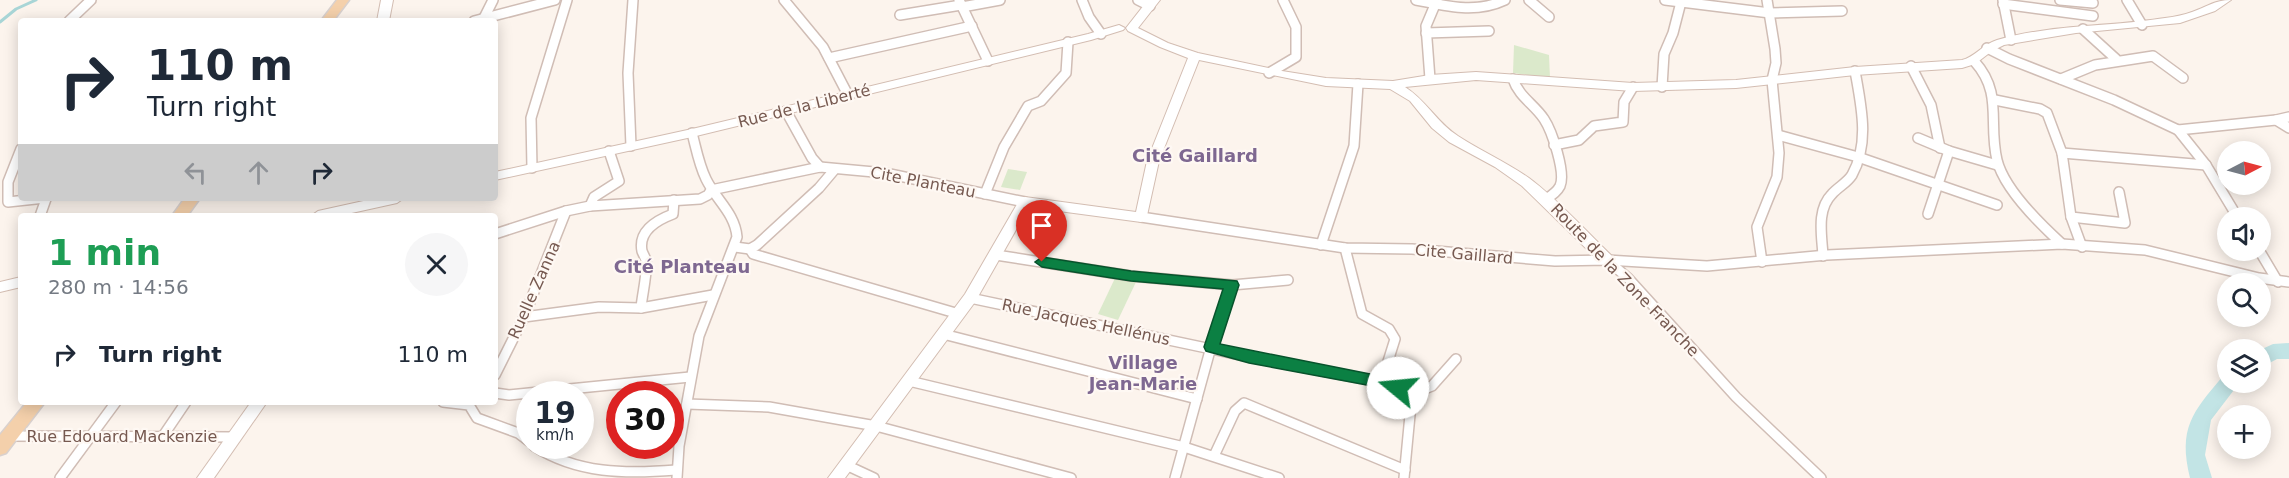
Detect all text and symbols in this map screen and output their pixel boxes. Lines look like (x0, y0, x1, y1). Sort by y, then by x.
text: 110 m (147, 41, 293, 90)
icon: right (48, 42, 126, 120)
street label: Rue de la Liberté (736, 80, 872, 132)
text: Turn right (147, 91, 276, 122)
north arrow (2217, 141, 2271, 195)
map controls (2217, 141, 2271, 459)
district label: Cité Gaillard (1132, 145, 1258, 166)
icon: left (179, 156, 212, 189)
icon: ahead (242, 156, 275, 189)
icon: right (305, 156, 338, 189)
street label: Cite Planteau (869, 162, 977, 202)
pin (1016, 200, 1067, 262)
street label: Route de la Zone Franche (1547, 200, 1703, 360)
button: sound (2217, 207, 2271, 261)
icon: arrive (1025, 209, 1058, 242)
text: 1 min (48, 232, 161, 273)
button: close (405, 233, 468, 296)
street label: Ruelle Zanna (504, 238, 564, 342)
street label: Cite Gaillard (1414, 240, 1514, 268)
district label: Cité Planteau (614, 256, 750, 277)
button: search (2217, 273, 2271, 327)
text: 280 m · 14:56 (48, 275, 189, 299)
street label: Rue Jacques Hellénus (1000, 295, 1172, 349)
icon: right (48, 338, 81, 371)
button: layers (2217, 339, 2271, 393)
text: Turn right (99, 342, 222, 367)
text: 110 m (398, 342, 468, 367)
district label: Village Jean-Marie (1087, 352, 1197, 394)
position arrow (1366, 356, 1430, 420)
speed limit sign: 30 (606, 381, 684, 459)
text: 19 (534, 395, 576, 430)
button: + (2217, 405, 2271, 459)
text: km/h (536, 426, 574, 444)
street label: Rue Edouard Mackenzie (27, 427, 217, 446)

